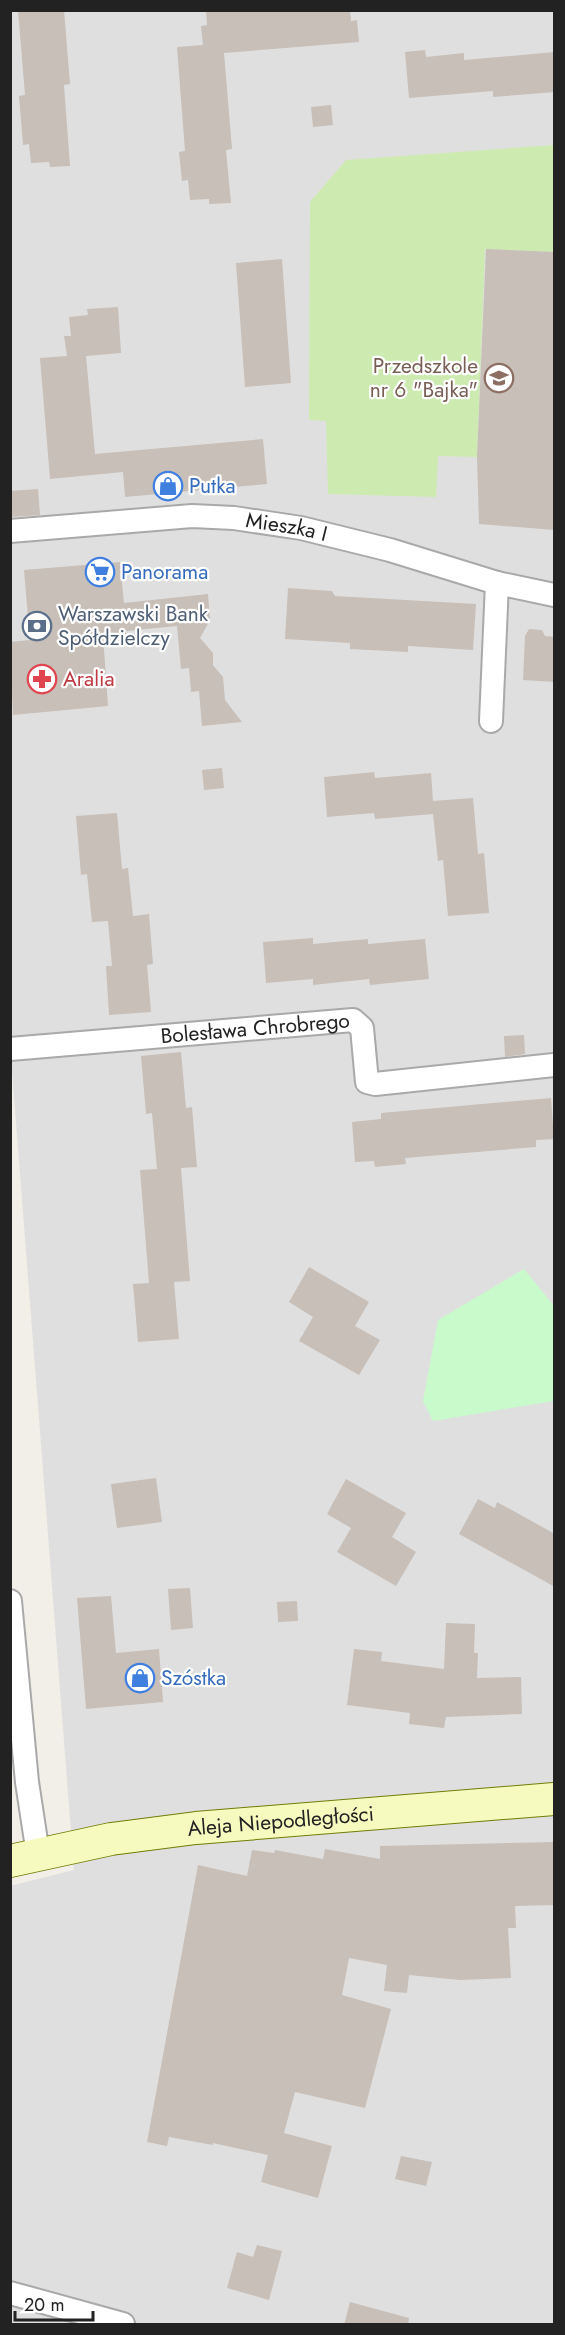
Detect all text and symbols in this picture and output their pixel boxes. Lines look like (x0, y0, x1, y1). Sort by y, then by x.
place label: Przedszkole nr 6 "Bajka" (370, 351, 478, 405)
school or university icon: Przedszkole nr 6 "Bajka" (483, 362, 515, 394)
shop icon: Putka (152, 470, 184, 502)
place label: Putka (189, 471, 236, 501)
street label: Mieszka I (244, 505, 331, 549)
supermarket icon: Panorama (84, 556, 116, 588)
place label: Panorama (121, 557, 208, 587)
place label: Warszawski Bank Spółdzielczy (58, 599, 209, 653)
bank icon: Warszawski Bank Spółdzielczy (21, 610, 53, 642)
pharmacy icon: Aralia (26, 663, 58, 695)
place label: Aralia (63, 664, 115, 694)
street label: Bolesława Chrobrego (159, 1005, 351, 1051)
shop icon: Szóstka (124, 1662, 156, 1694)
place label: Szóstka (161, 1663, 226, 1693)
street label: Aleja Niepodległości (185, 1799, 375, 1844)
scale bar (15, 2284, 93, 2322)
text: 20 m (24, 2292, 64, 2318)

